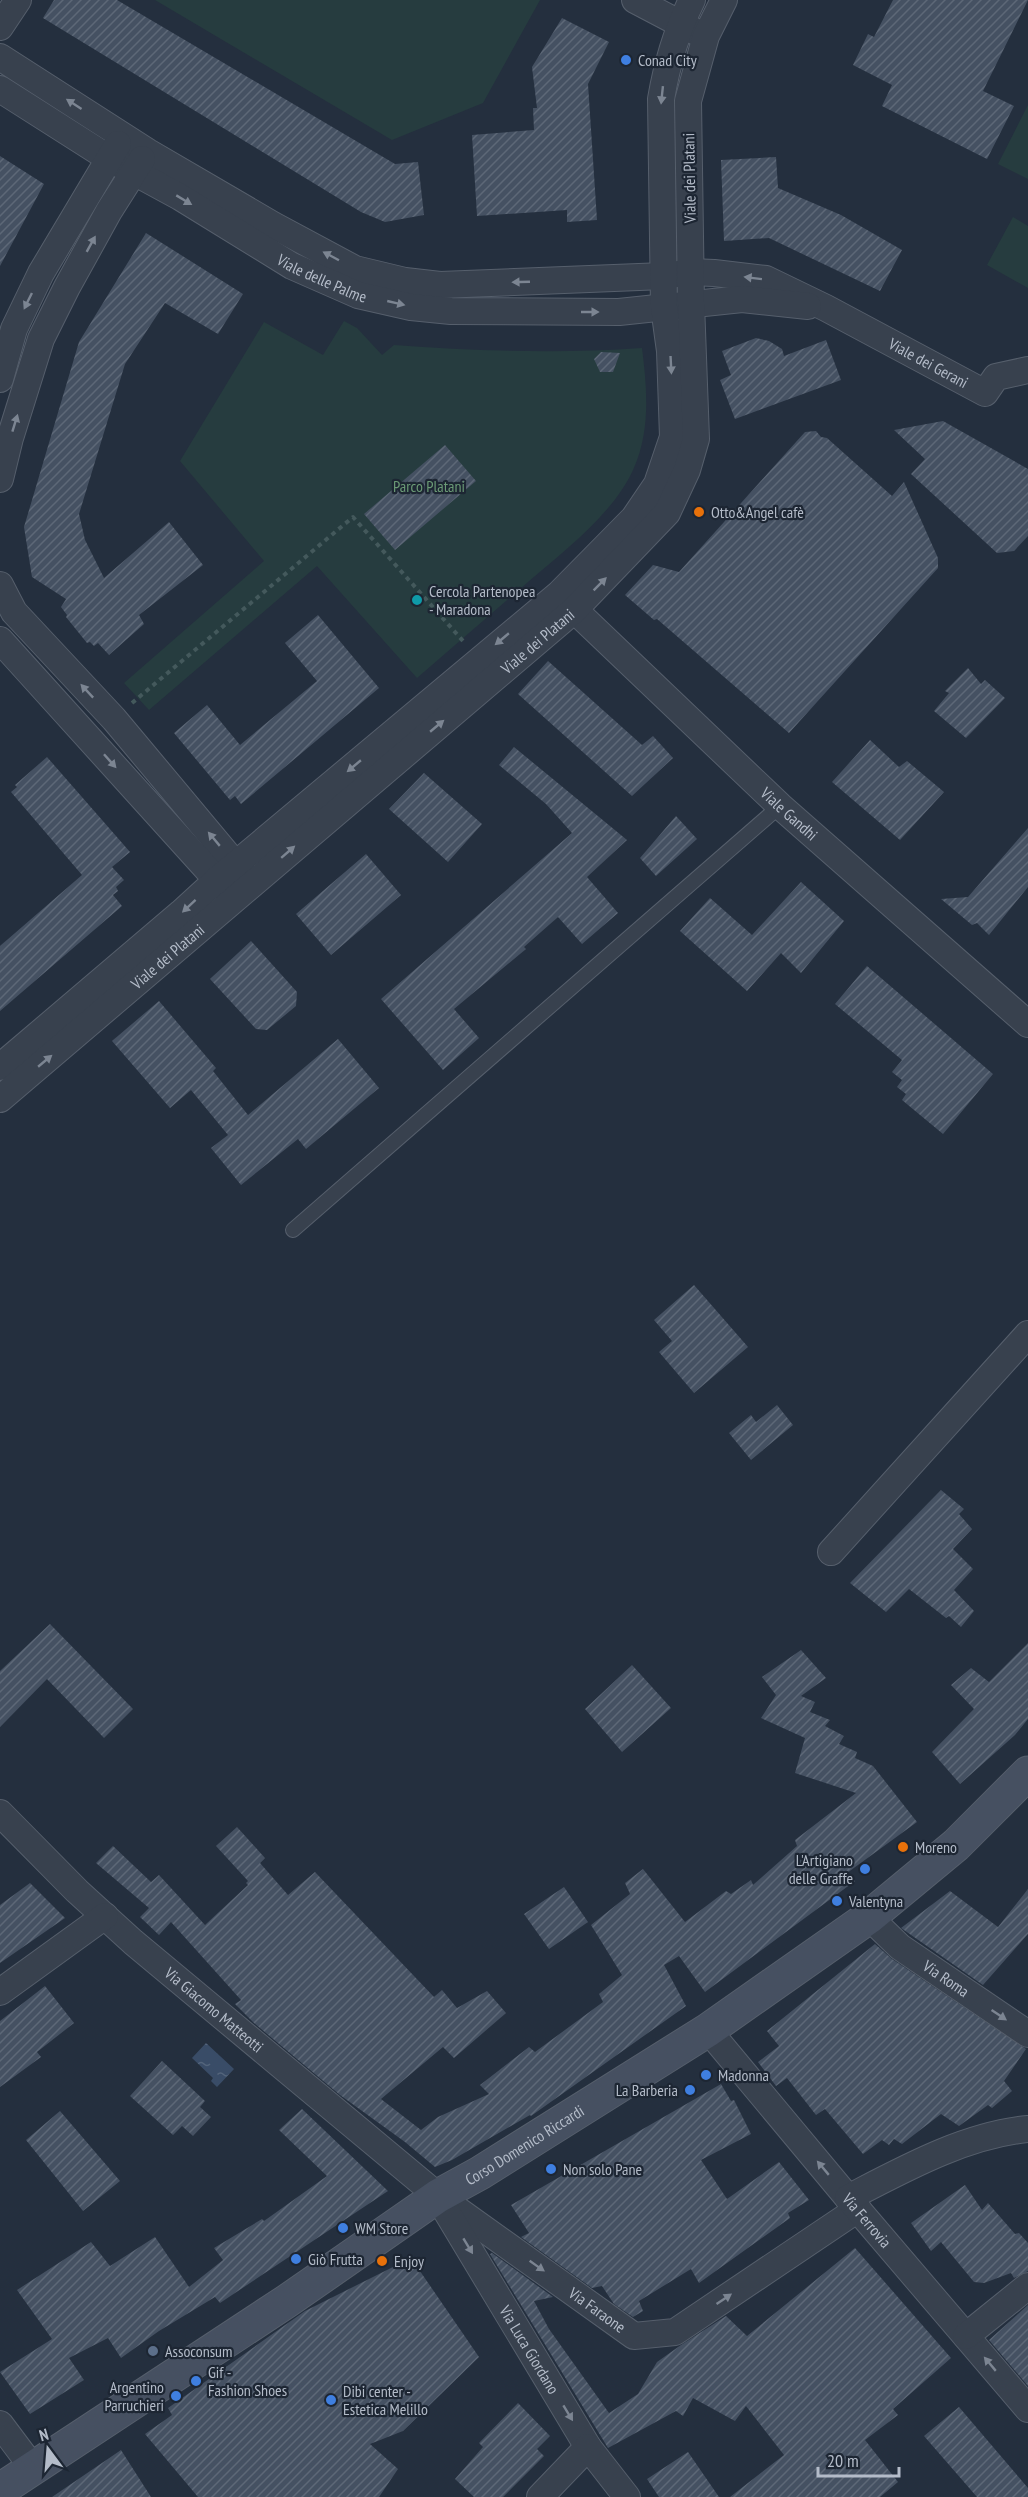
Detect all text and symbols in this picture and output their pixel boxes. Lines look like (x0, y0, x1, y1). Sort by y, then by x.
place label: Conad City (638, 50, 697, 70)
marker: Conad City (619, 53, 633, 67)
one-way arrow (658, 86, 667, 105)
one-way arrow (65, 99, 82, 110)
street label: Viale dei Platani (678, 133, 700, 224)
one-way arrow (176, 195, 193, 205)
one-way arrow (86, 235, 96, 252)
street label: Viale delle Palme (273, 249, 368, 307)
one-way arrow (323, 251, 340, 261)
one-way arrow (744, 273, 763, 282)
one-way arrow (512, 278, 531, 287)
one-way arrow (24, 292, 33, 309)
one-way arrow (386, 299, 405, 308)
one-way arrow (581, 307, 600, 317)
street label: Viale dei Gerani (884, 333, 972, 392)
one-way arrow (666, 356, 676, 375)
one-way arrow (11, 414, 20, 432)
park label: Parco Platani (393, 476, 465, 496)
place label: Otto&Angel cafè (711, 502, 804, 522)
marker: Otto&Angel cafè (692, 505, 706, 519)
one-way arrow (592, 578, 606, 592)
place label: Cercola Partenopea - Maradona (429, 581, 535, 619)
marker: Cercola Partenopea - Maradona (410, 593, 424, 607)
street label: Viale dei Platani (496, 604, 578, 679)
one-way arrow (494, 633, 510, 646)
one-way arrow (81, 684, 94, 699)
one-way arrow (429, 720, 445, 733)
one-way arrow (103, 753, 117, 768)
one-way arrow (346, 759, 361, 771)
street label: Viale Gandhi (756, 782, 822, 845)
one-way arrow (208, 832, 221, 847)
one-way arrow (280, 846, 295, 859)
one-way arrow (182, 899, 197, 912)
street label: Viale dei Platani (126, 920, 208, 994)
one-way arrow (37, 1055, 52, 1068)
place label: Moreno (915, 1837, 957, 1857)
marker: Moreno (896, 1840, 910, 1854)
place label: L'Artigiano delle Graffe (789, 1850, 853, 1888)
marker: L'Artigiano delle Graffe (858, 1862, 872, 1876)
place label: Valentyna (848, 1891, 903, 1911)
marker: Valentyna (830, 1894, 844, 1908)
street label: Via Roma (918, 1955, 973, 2001)
street label: Via Giacomo Matteotti (160, 1962, 268, 2057)
one-way arrow (991, 2009, 1007, 2021)
place label: Madonna (718, 2065, 769, 2085)
marker: Madonna (699, 2068, 713, 2082)
place label: La Barberia (616, 2080, 678, 2100)
marker: La Barberia (683, 2083, 697, 2097)
street label: Corso Domenico Riccardi (462, 2100, 587, 2189)
place label: Non solo Pane (563, 2159, 642, 2179)
one-way arrow (817, 2161, 830, 2176)
marker: Non solo Pane (544, 2162, 558, 2176)
street label: Via Ferrovia (837, 2188, 896, 2252)
place label: WM Store (355, 2218, 408, 2238)
marker: WM Store (336, 2221, 350, 2235)
one-way arrow (462, 2238, 473, 2254)
place label: Giò Frutta (308, 2249, 363, 2269)
place label: Enjoy (394, 2251, 424, 2271)
marker: Giò Frutta (289, 2252, 303, 2266)
marker: Enjoy (375, 2254, 389, 2268)
one-way arrow (528, 2260, 544, 2272)
street label: Via Faraone (564, 2282, 630, 2337)
one-way arrow (715, 2293, 731, 2305)
street label: Via Luca Giordano (495, 2301, 564, 2398)
place label: Assoconsum (165, 2341, 232, 2361)
marker: Assoconsum (146, 2344, 160, 2358)
one-way arrow (984, 2357, 997, 2372)
place label: Gif - Fashion Shoes (208, 2362, 287, 2400)
marker: Gif - Fashion Shoes (189, 2374, 203, 2388)
place label: Argentino Parruchieri (104, 2377, 164, 2415)
place label: Dibi center - Estetica Melillo (343, 2381, 428, 2419)
marker: Argentino Parruchieri (169, 2389, 183, 2403)
marker: Dibi center - Estetica Melillo (324, 2393, 338, 2407)
one-way arrow (563, 2405, 573, 2422)
north arrow (18, 2419, 78, 2479)
text: N (37, 2424, 51, 2445)
scale bar (818, 2440, 899, 2478)
text: 20 m (827, 2449, 859, 2472)

